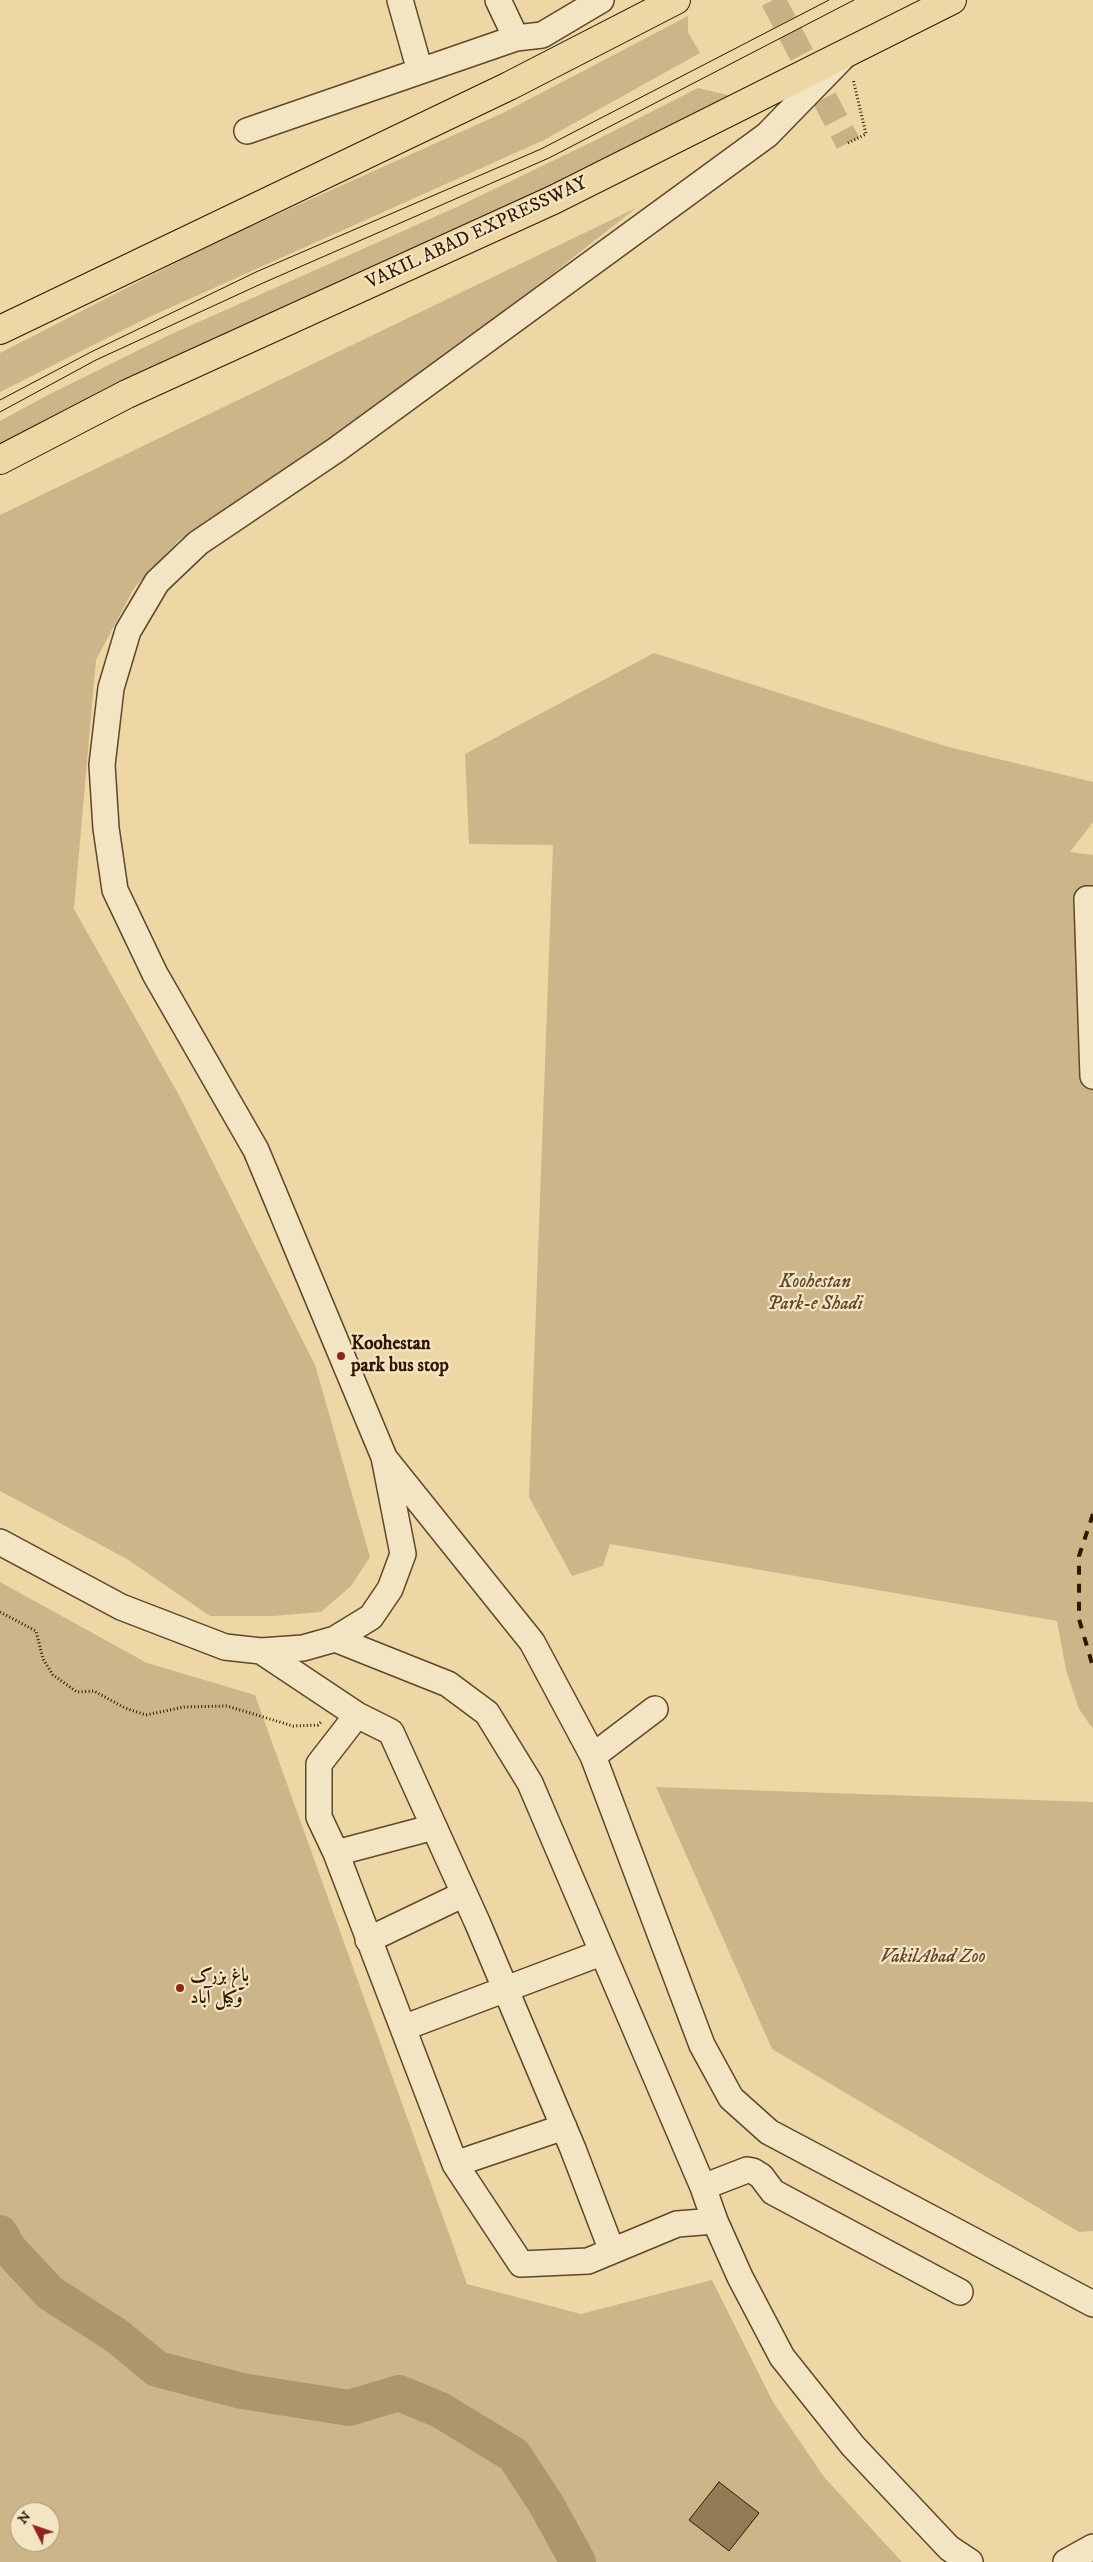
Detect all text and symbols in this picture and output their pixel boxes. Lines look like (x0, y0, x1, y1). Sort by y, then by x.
street label: VAKIL ABAD EXPRESSWAY (363, 173, 591, 295)
park label: Koohestan Park-e Shadi (767, 1272, 863, 1316)
place label: Koohestan park bus stop (351, 1334, 449, 1378)
marker: Koohestan park bus stop (335, 1350, 347, 1362)
park label: VakilAbad Zoo (880, 1947, 986, 1969)
place label: باغ بزرک وکیل آباد (190, 1966, 249, 2010)
marker: باغ بزرک وکیل آباد (174, 1982, 186, 1994)
north arrow (10, 2502, 60, 2552)
text: N (14, 2508, 35, 2528)

